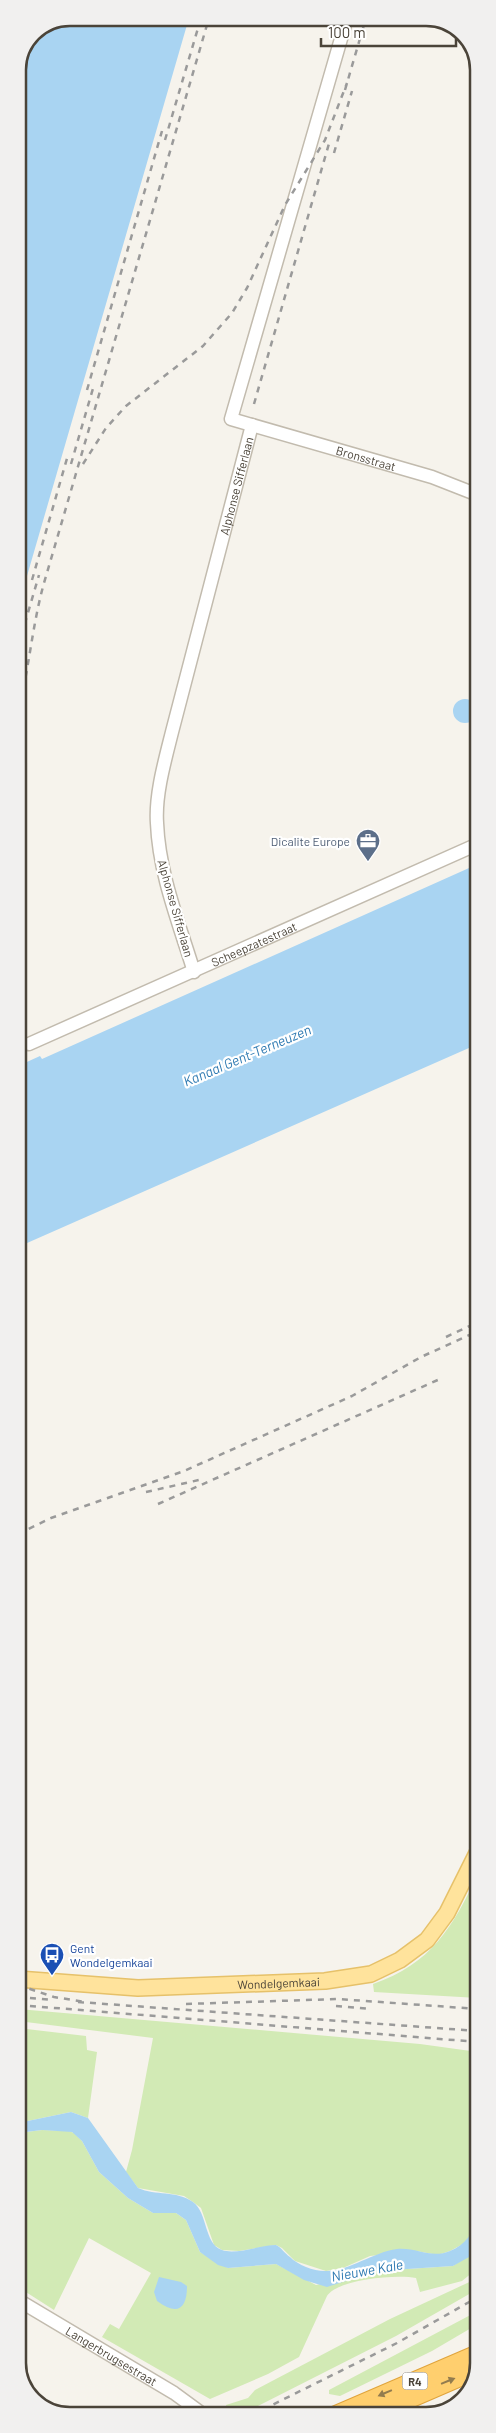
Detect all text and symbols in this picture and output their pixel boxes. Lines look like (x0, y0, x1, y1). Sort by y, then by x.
scale bar (321, 15, 456, 47)
text: 100 m (328, 23, 366, 41)
street label: Alphonse Sifferlaan (217, 435, 256, 536)
street label: Bronsstraat (335, 443, 398, 473)
office icon: Dicalite Europe (355, 828, 381, 862)
place label: Dicalite Europe (271, 834, 350, 848)
street label: Alphonse Sifferlaan (155, 858, 197, 958)
street label: Scheepzatestraat (209, 919, 299, 969)
water label: Kanaal Gent-Terneuzen (181, 1020, 313, 1090)
place label: Gent Wondelgemkaai (70, 1941, 153, 1969)
bus stop icon: Gent Wondelgemkaai (39, 1942, 65, 1976)
street label: Wondelgemkaai (237, 1974, 320, 1991)
water label: Nieuwe Kale (330, 2255, 404, 2285)
street label: Langerbrugsestraat (64, 2323, 160, 2388)
road number: R4 (402, 2372, 428, 2390)
one-way arrow (441, 2377, 456, 2385)
one-way arrow (378, 2389, 392, 2397)

